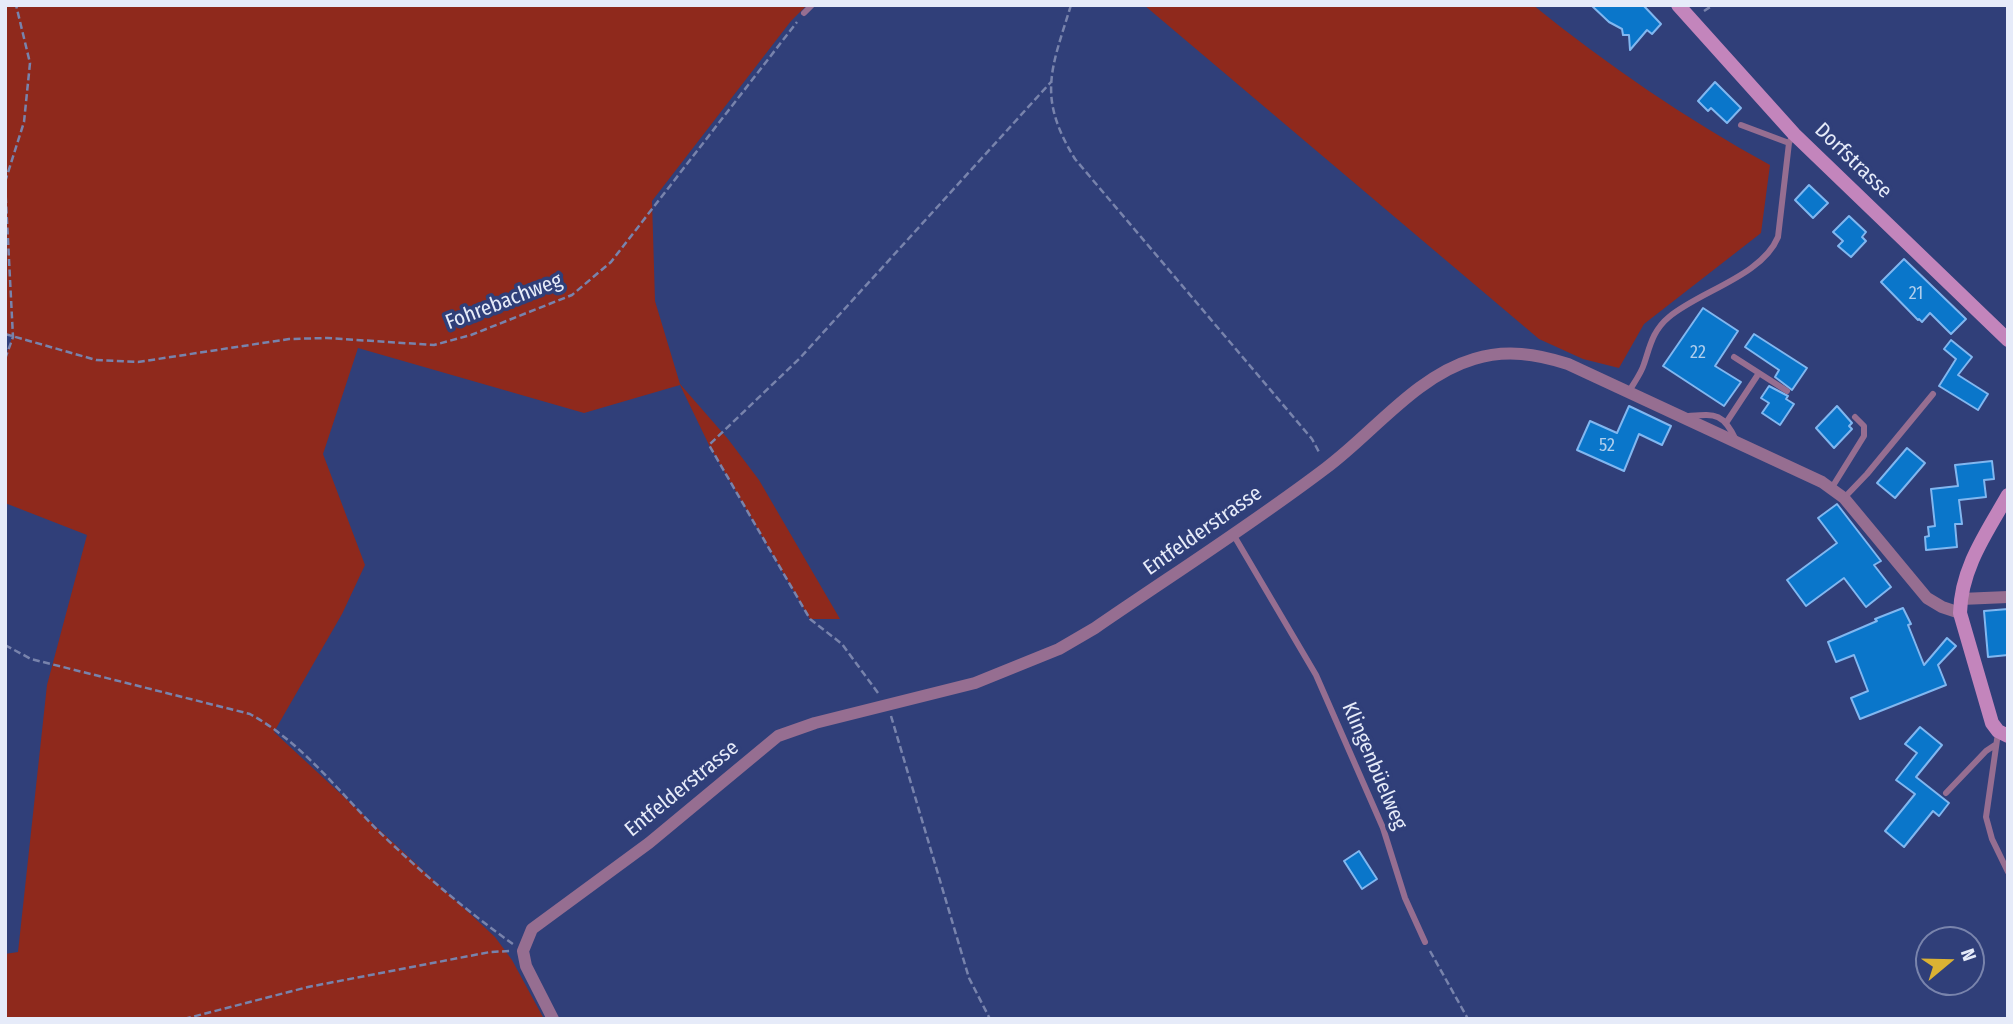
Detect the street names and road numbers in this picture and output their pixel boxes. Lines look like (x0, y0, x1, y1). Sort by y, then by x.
street label: Dorfstrasse (1809, 118, 1897, 204)
street label: Fohrebachweg (442, 268, 566, 336)
street label: Entfelderstrasse (1139, 481, 1267, 581)
street label: Klingenbüelweg (1336, 698, 1412, 834)
street label: Entfelderstrasse (620, 735, 744, 843)

